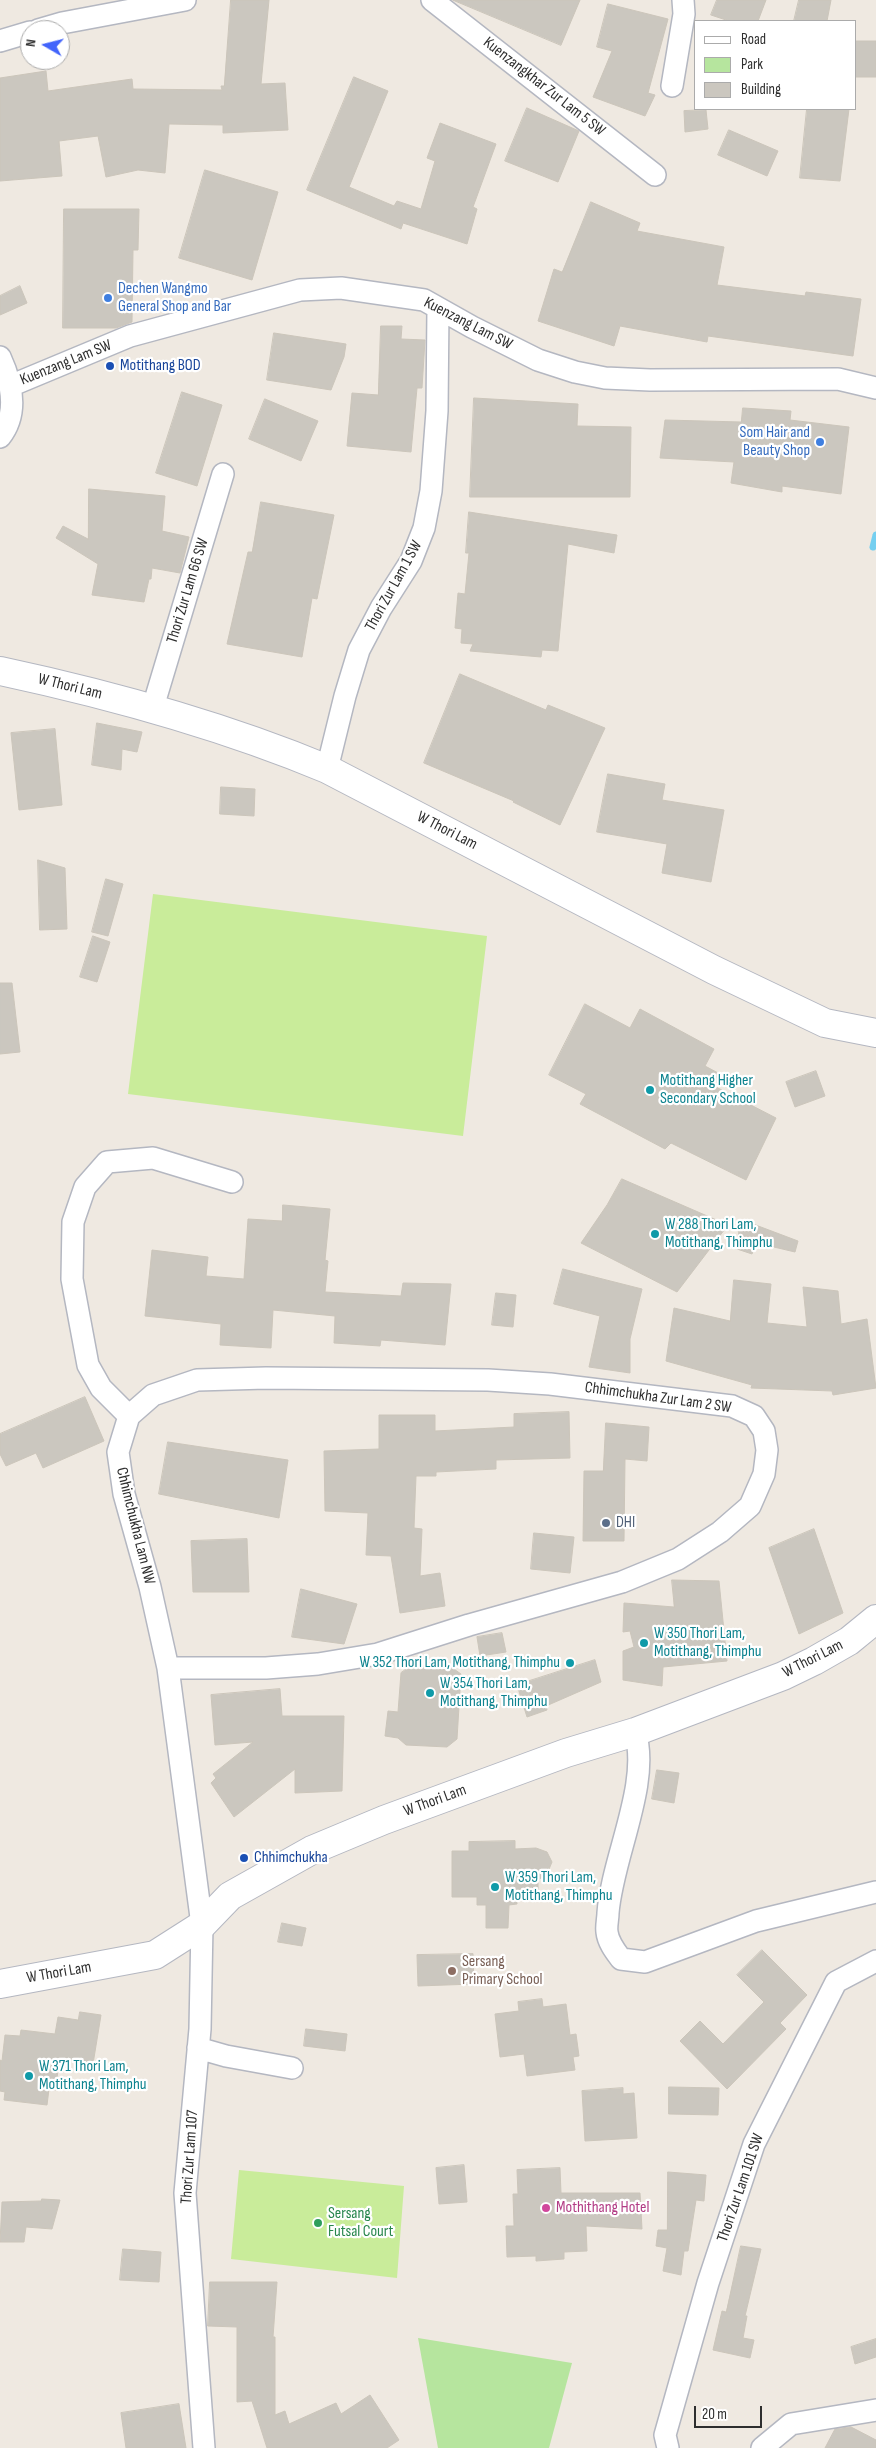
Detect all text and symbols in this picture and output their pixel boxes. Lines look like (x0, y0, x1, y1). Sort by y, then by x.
north arrow (20, 20, 70, 70)
legend (694, 20, 856, 110)
text: Road (741, 30, 766, 49)
street label: Kuenzangkhar Zur Lam 5 SW (479, 33, 609, 141)
text: N (22, 38, 40, 48)
text: Park (741, 55, 763, 74)
text: Building (741, 80, 781, 99)
place label: Dechen Wangmo General Shop and Bar (118, 279, 231, 317)
marker: Dechen Wangmo General Shop and Bar (102, 292, 114, 304)
street label: Kuenzang Lam SW (421, 293, 515, 355)
street label: Kuenzang Lam SW (18, 336, 114, 390)
place label: Motithang BOD (120, 356, 201, 376)
marker: Motithang BOD (104, 360, 116, 372)
place label: Som Hair and Beauty Shop (740, 423, 810, 461)
marker: Som Hair and Beauty Shop (814, 436, 826, 448)
street label: Thori Zur Lam 66 SW (163, 536, 213, 646)
street label: Thori Zur Lam 1 SW (361, 537, 427, 635)
street label: W Thori Lam (36, 670, 104, 704)
street label: W Thori Lam (414, 808, 480, 854)
place label: Motithang Higher Secondary School (660, 1071, 756, 1109)
marker: Motithang Higher Secondary School (644, 1084, 656, 1096)
place label: W 288 Thori Lam, Motithang, Thimphu (665, 1215, 772, 1253)
marker: W 288 Thori Lam, Motithang, Thimphu (649, 1228, 661, 1240)
street label: Chhimchukha Zur Lam 2 SW (583, 1378, 733, 1418)
street label: Chhimchukha Lam NW (111, 1466, 159, 1586)
place label: DHI (616, 1513, 635, 1533)
marker: DHI (600, 1517, 612, 1529)
place label: W 350 Thori Lam, Motithang, Thimphu (654, 1624, 761, 1662)
street label: W Thori Lam (780, 1636, 846, 1682)
marker: W 350 Thori Lam, Motithang, Thimphu (638, 1637, 650, 1649)
place label: W 352 Thori Lam, Motithang, Thimphu (359, 1653, 560, 1673)
marker: W 352 Thori Lam, Motithang, Thimphu (564, 1657, 576, 1669)
place label: W 354 Thori Lam, Motithang, Thimphu (440, 1674, 547, 1712)
marker: W 354 Thori Lam, Motithang, Thimphu (424, 1687, 436, 1699)
street label: W Thori Lam (401, 1781, 469, 1821)
place label: Chhimchukha (254, 1848, 328, 1868)
marker: Chhimchukha (238, 1852, 250, 1864)
place label: W 359 Thori Lam, Motithang, Thimphu (505, 1868, 612, 1906)
marker: W 359 Thori Lam, Motithang, Thimphu (489, 1881, 501, 1893)
place label: Sersang Primary School (462, 1952, 543, 1990)
street label: W Thori Lam (25, 1958, 93, 1988)
marker: Sersang Primary School (446, 1965, 458, 1977)
place label: W 371 Thori Lam, Motithang, Thimphu (39, 2057, 146, 2095)
marker: W 371 Thori Lam, Motithang, Thimphu (23, 2070, 35, 2082)
street label: Thori Zur Lam 107 (177, 2109, 203, 2205)
street label: Thori Zur Lam 101 SW (713, 2131, 769, 2245)
place label: Mothithang Hotel (556, 2198, 649, 2218)
marker: Mothithang Hotel (540, 2202, 552, 2214)
place label: Sersang Futsal Court (328, 2204, 393, 2242)
marker: Sersang Futsal Court (312, 2217, 324, 2229)
scale bar (696, 2396, 764, 2428)
text: 20 m (702, 2405, 727, 2424)

